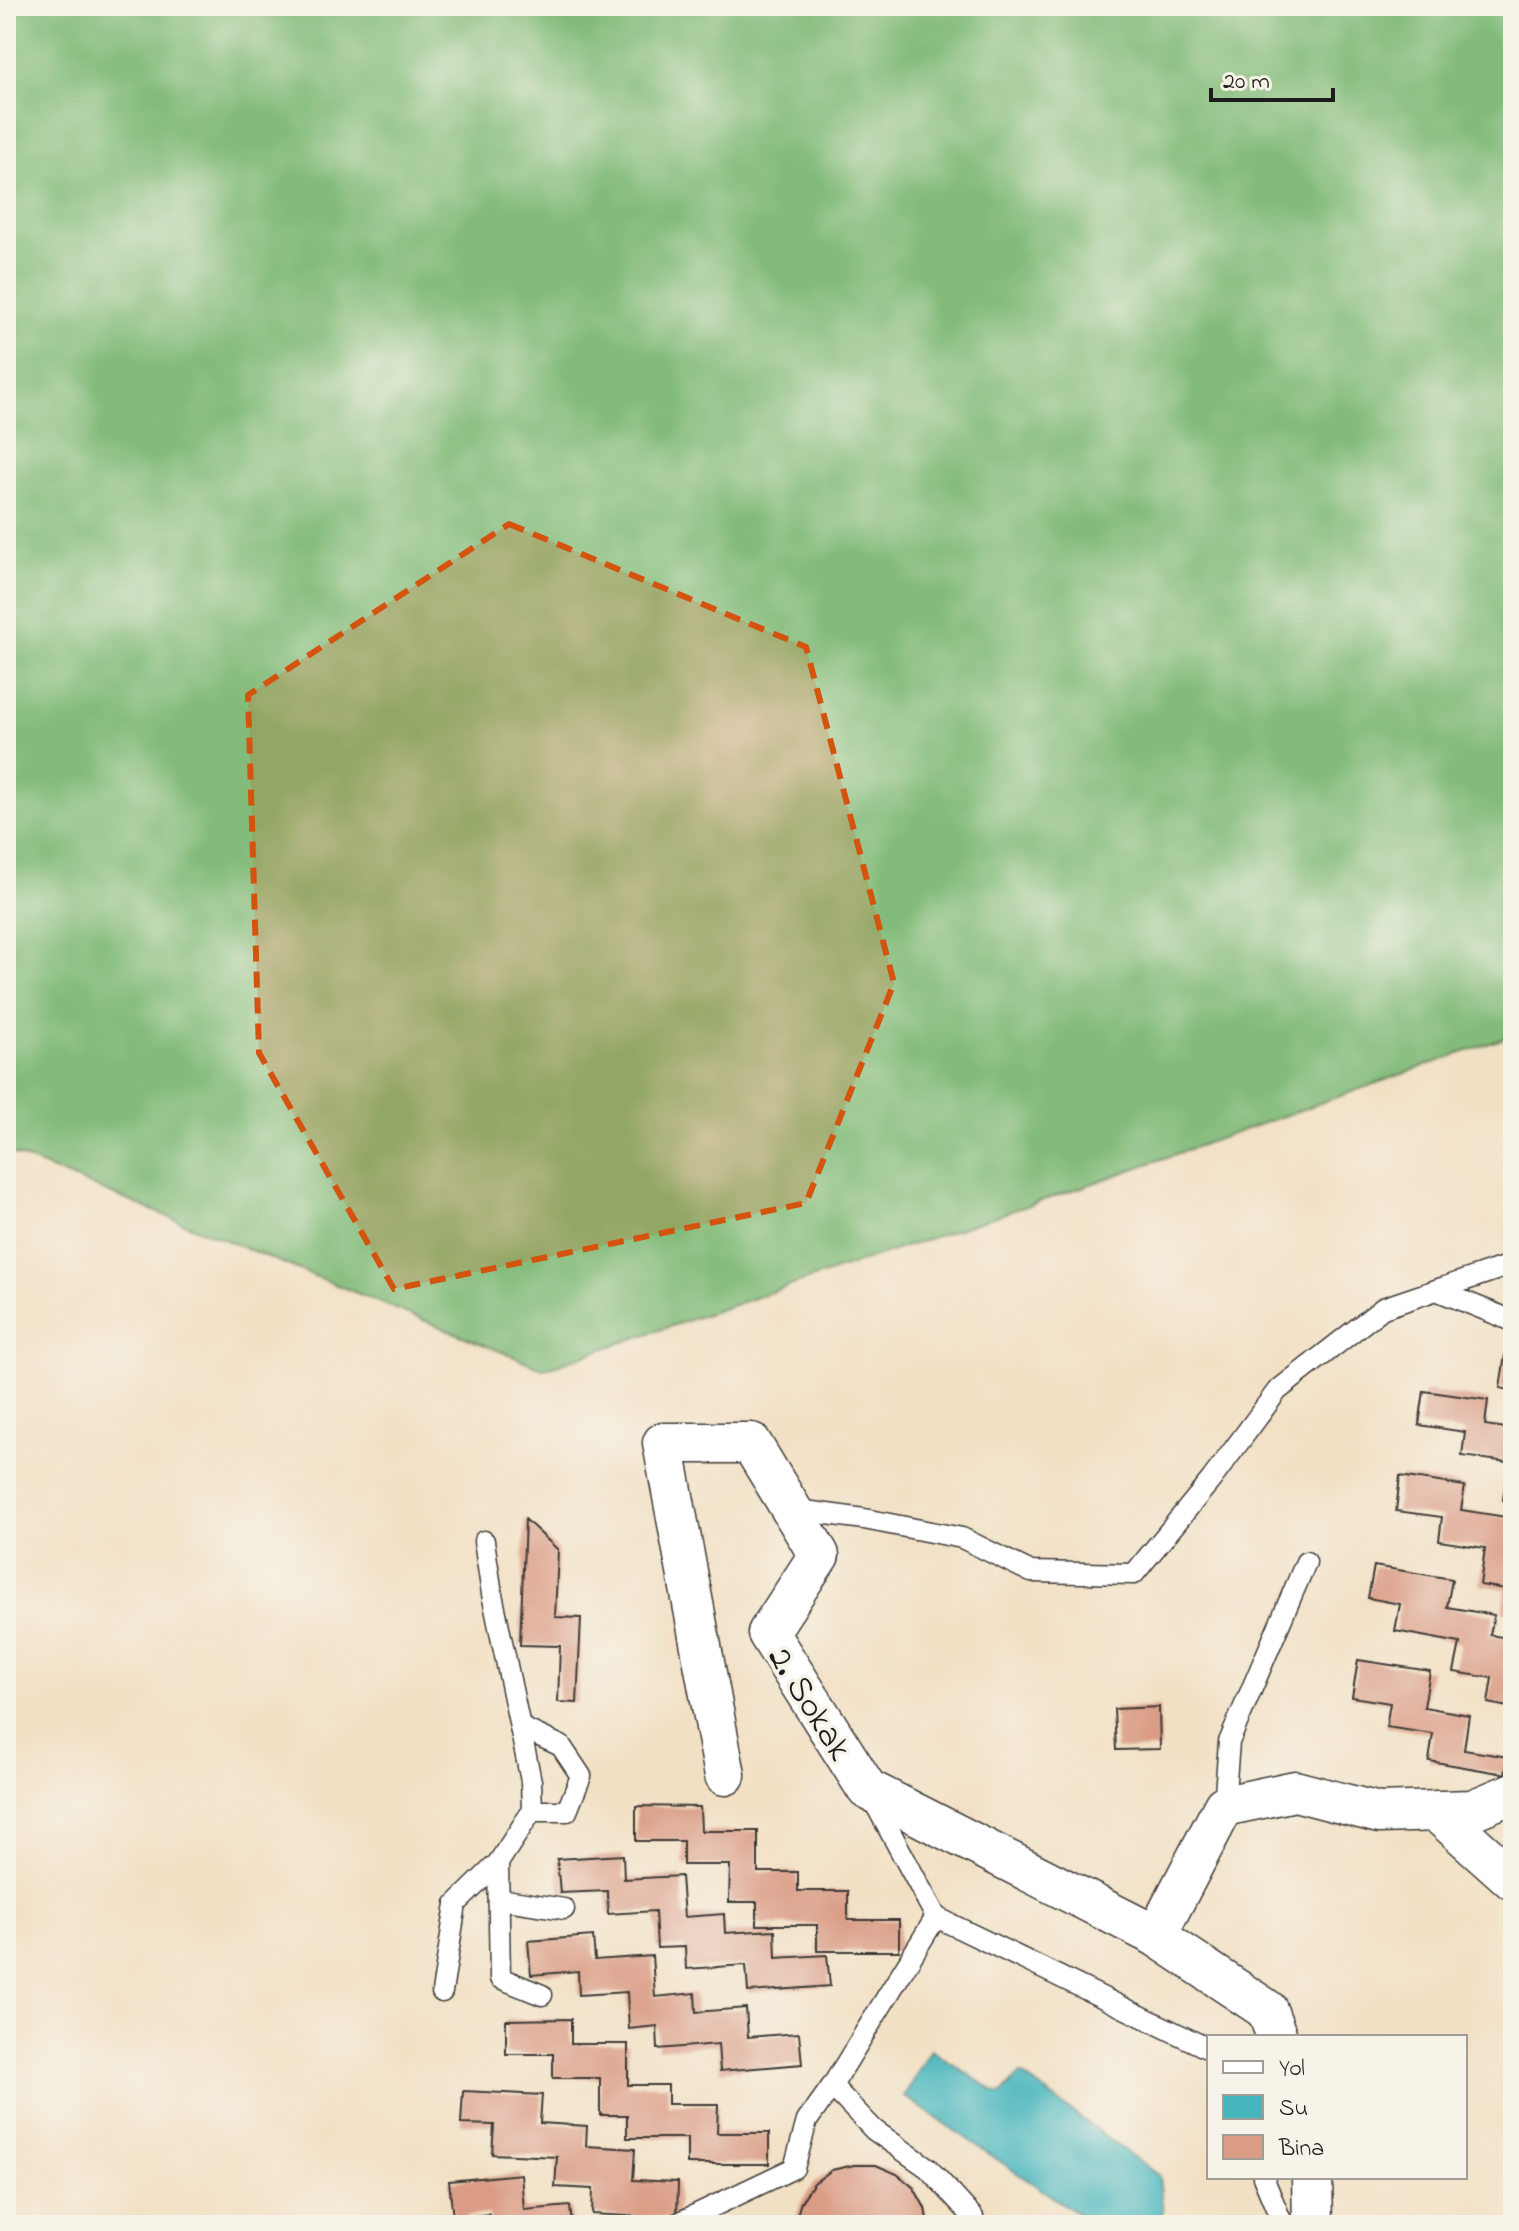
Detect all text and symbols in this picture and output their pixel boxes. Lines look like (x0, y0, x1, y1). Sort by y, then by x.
scale bar (1211, 52, 1333, 102)
text: 20 m (1223, 65, 1270, 100)
street label: 2. Sokak (752, 1637, 864, 1772)
legend (1207, 2035, 1467, 2179)
text: Yol (1279, 2052, 1305, 2087)
text: Su (1279, 2092, 1308, 2127)
text: Bina (1278, 2132, 1324, 2167)

